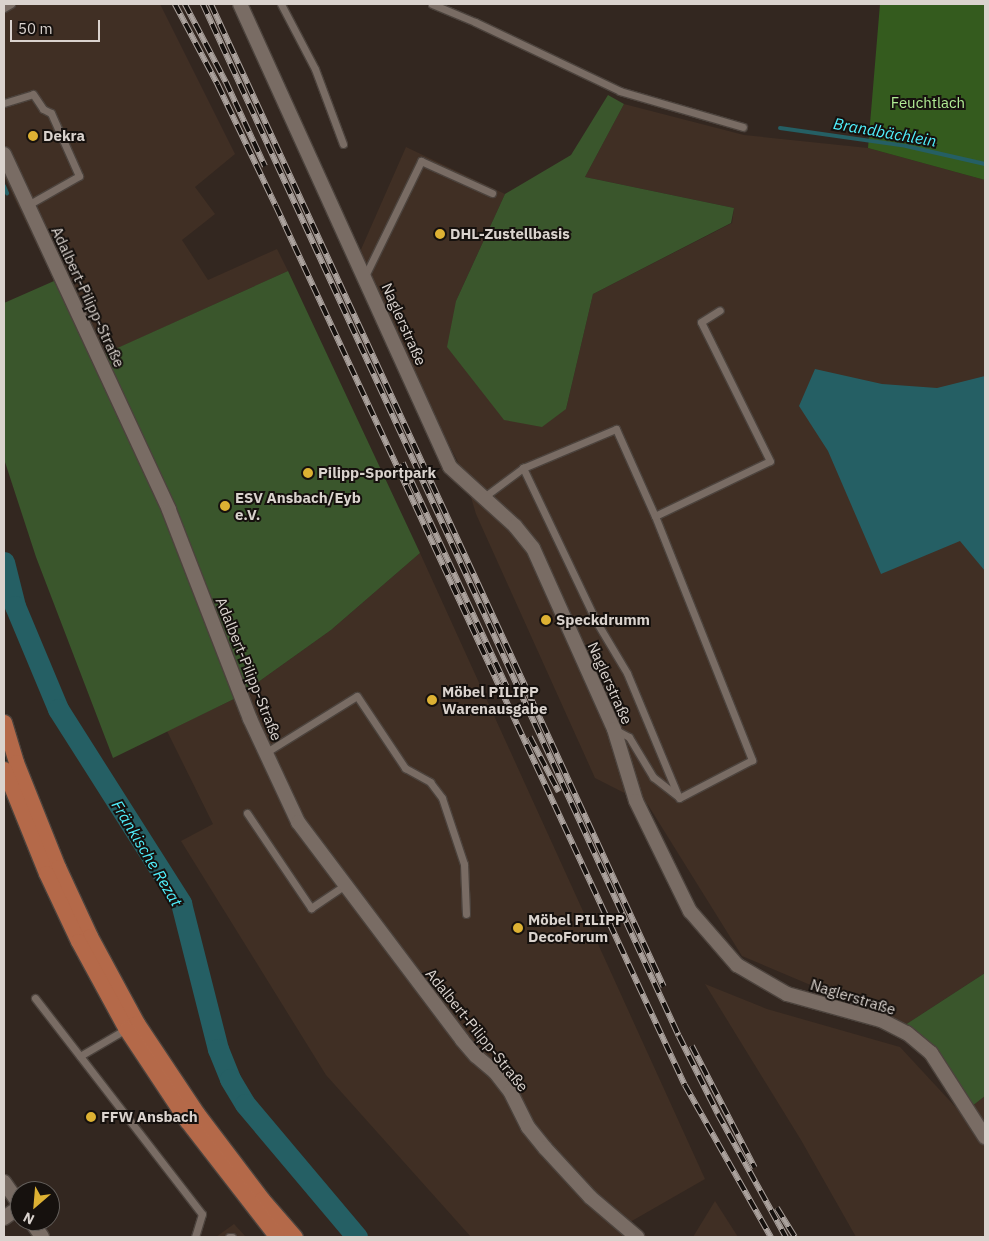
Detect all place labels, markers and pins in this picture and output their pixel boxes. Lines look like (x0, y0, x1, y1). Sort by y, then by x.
place label: Dekra (43, 127, 85, 145)
marker: Dekra (27, 130, 39, 142)
place label: DHL-Zustellbasis (450, 225, 570, 243)
marker: DHL-Zustellbasis (434, 228, 446, 240)
place label: Pilipp-Sportpark (318, 464, 436, 482)
marker: Pilipp-Sportpark (302, 467, 314, 479)
place label: ESV Ansbach/Eyb e.V. (235, 488, 361, 523)
marker: ESV Ansbach/Eyb e.V. (219, 500, 231, 512)
place label: Speckdrumm (556, 611, 650, 629)
marker: Speckdrumm (540, 614, 552, 626)
place label: Möbel PILIPP Warenausgabe (442, 682, 547, 717)
marker: Möbel PILIPP Warenausgabe (426, 694, 438, 706)
place label: Möbel PILIPP DecoForum (528, 910, 625, 945)
marker: Möbel PILIPP DecoForum (512, 922, 524, 934)
place label: FFW Ansbach (101, 1108, 198, 1126)
marker: FFW Ansbach (85, 1111, 97, 1123)

